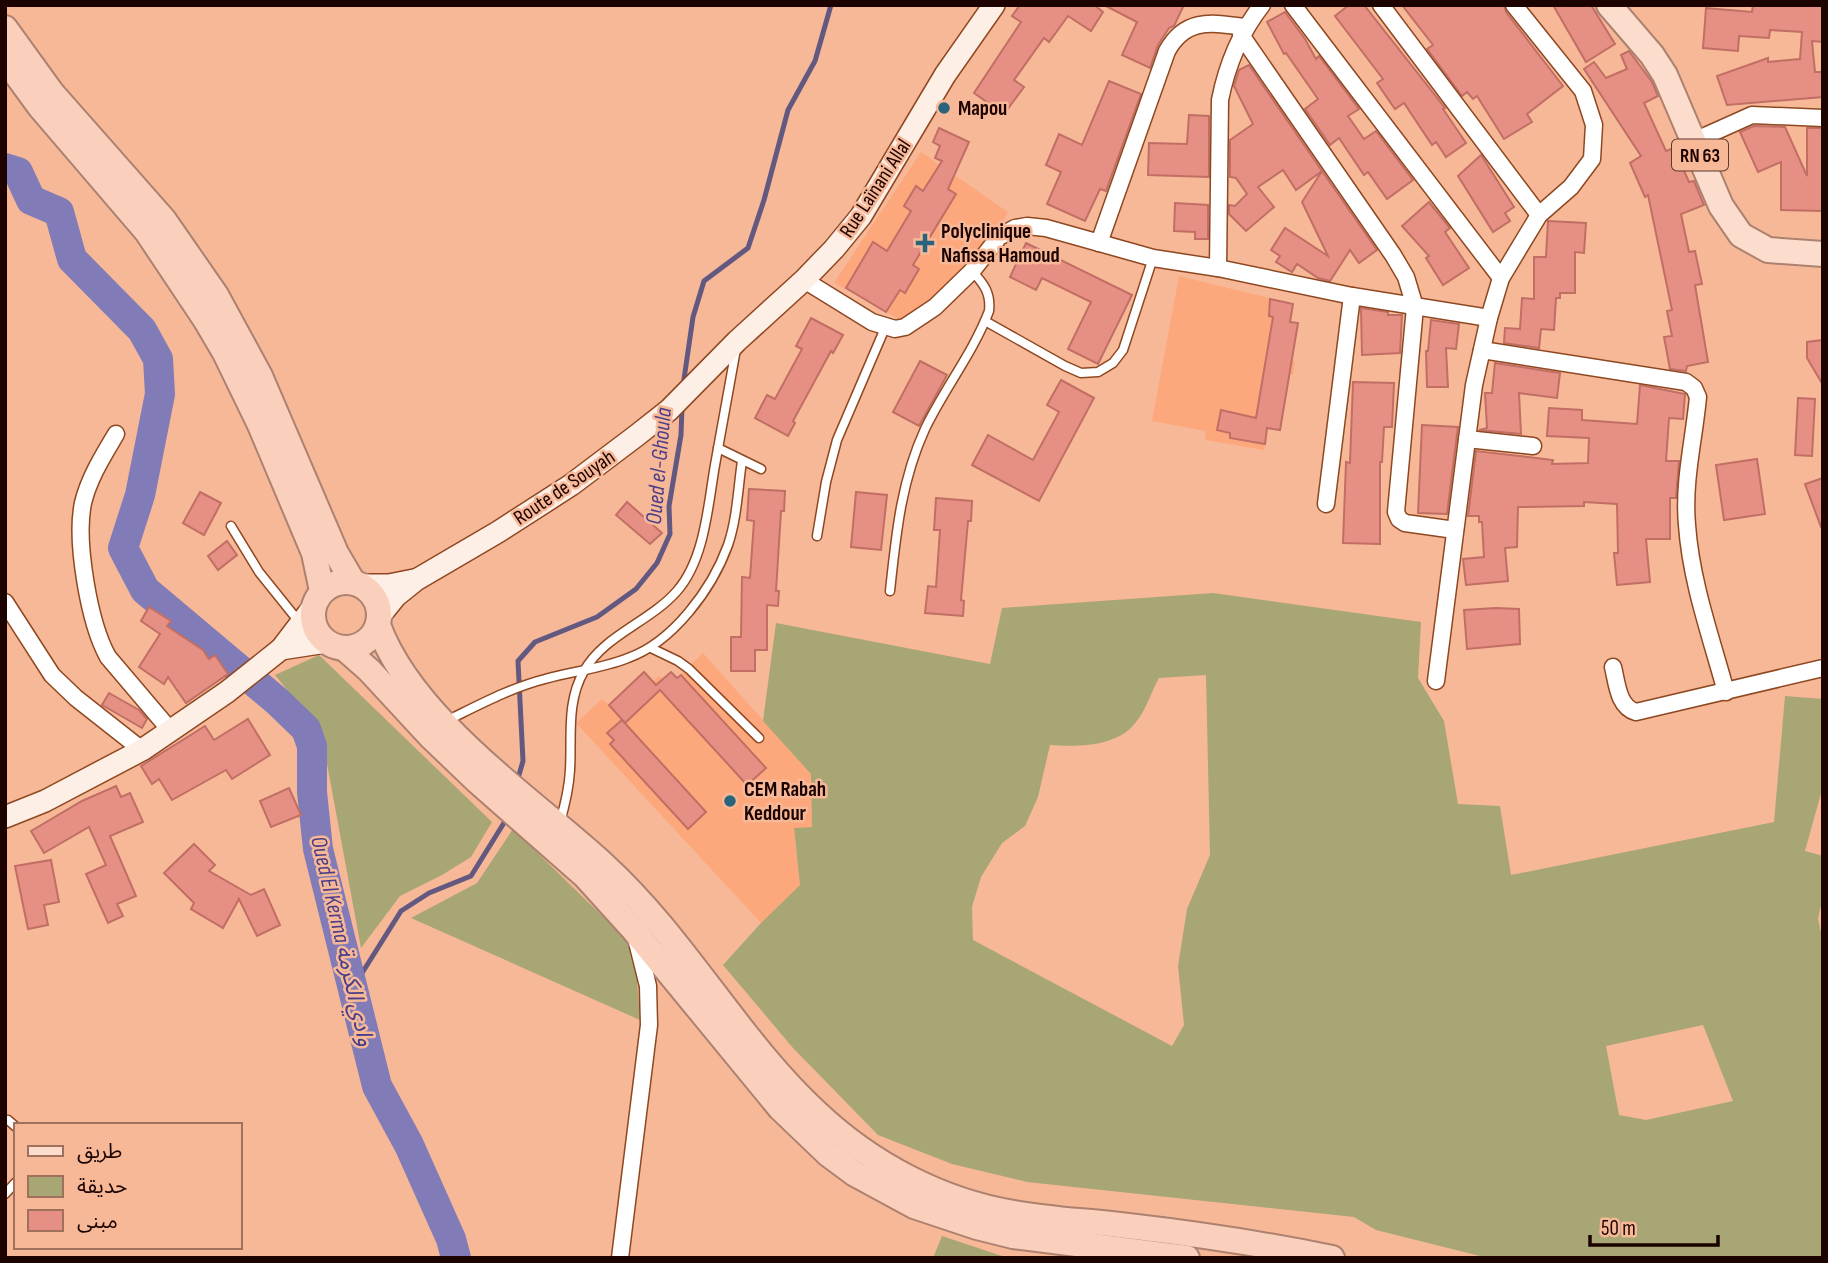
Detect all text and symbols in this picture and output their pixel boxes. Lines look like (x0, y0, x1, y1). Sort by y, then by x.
place label: Mapou (958, 96, 1007, 121)
marker: Mapou (936, 100, 952, 116)
street label: Rue Laïnani Allal (834, 134, 917, 242)
road number: RN 63 (1672, 140, 1728, 170)
place label: Polyclinique Nafissa Hamoud (941, 219, 1060, 268)
marker: Polyclinique Nafissa Hamoud (915, 233, 935, 253)
water label: Oued el-Ghoula (640, 406, 678, 526)
street label: Route de Souyah (509, 444, 620, 530)
place label: CEM Rabah Keddour (744, 777, 826, 826)
marker: CEM Rabah Keddour (722, 793, 738, 809)
water label: Oued El Kerma وادي الكرمة (301, 833, 380, 1050)
legend (14, 1123, 242, 1249)
text: طريق (77, 1139, 122, 1164)
text: حديقة (77, 1174, 127, 1199)
scale bar (1590, 1204, 1718, 1248)
text: مبنى (77, 1209, 118, 1234)
text: 50 m (1601, 1216, 1636, 1241)

